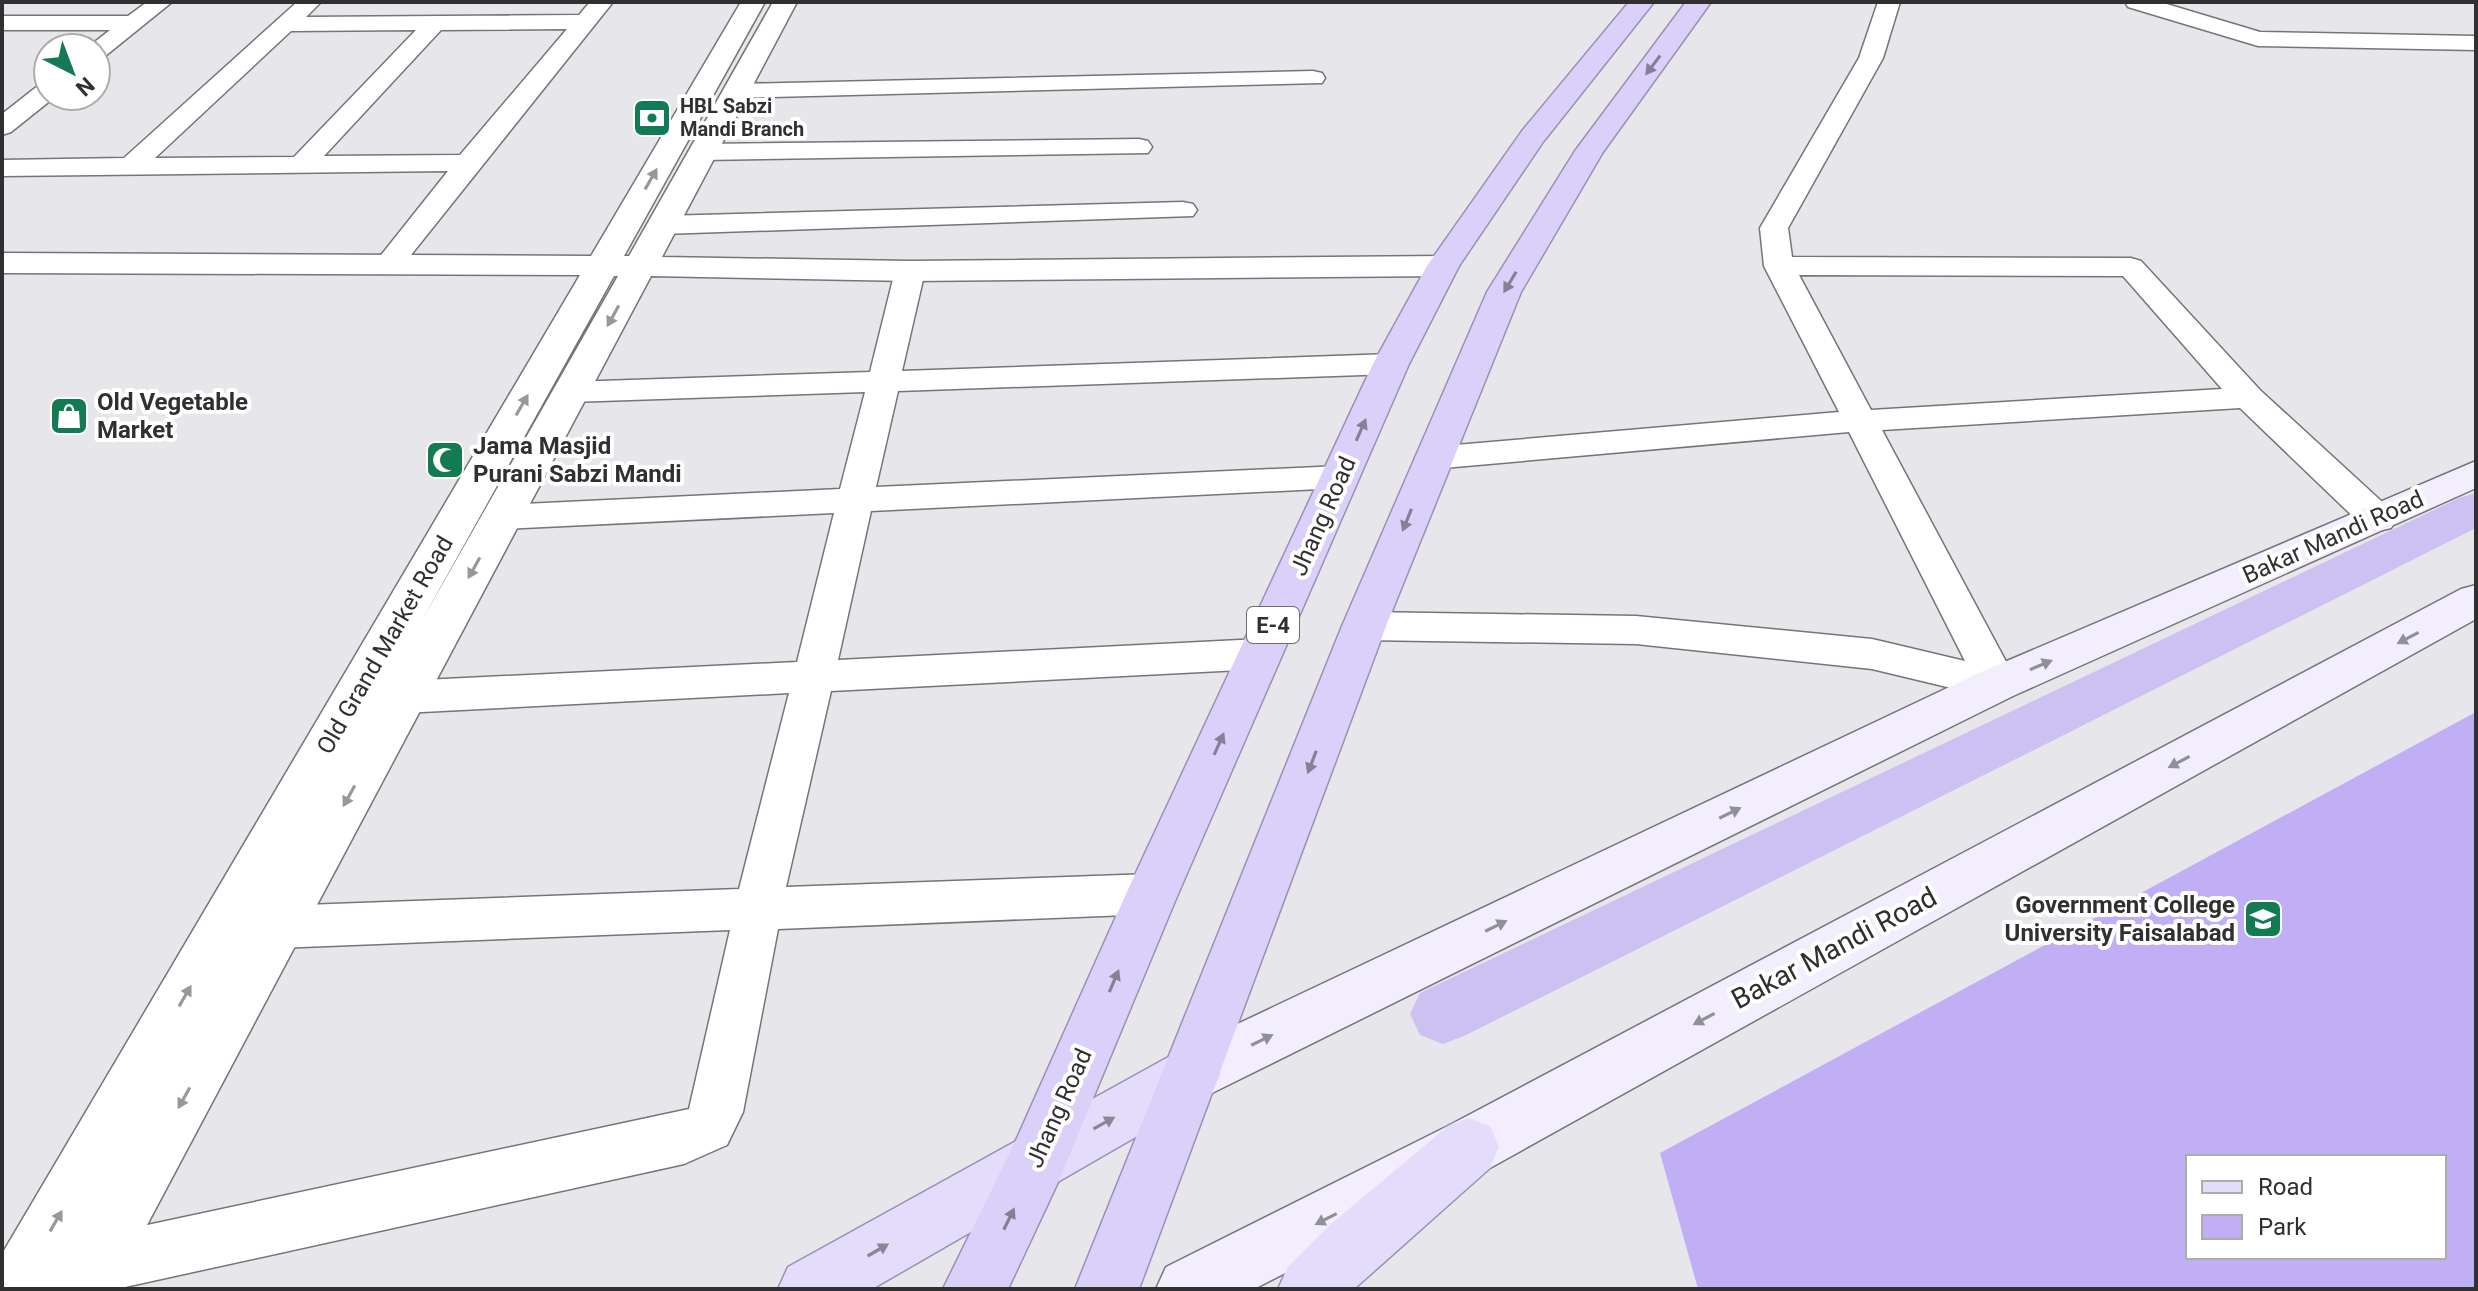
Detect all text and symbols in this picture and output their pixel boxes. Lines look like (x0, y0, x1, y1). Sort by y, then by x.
north arrow (32, 32, 112, 112)
one-way arrow (1646, 54, 1661, 75)
text: N (71, 72, 99, 101)
place label: HBL Sabzi Mandi Branch (680, 94, 804, 141)
bank icon: HBL Sabzi Mandi Branch (631, 97, 673, 139)
one-way arrow (645, 168, 658, 191)
one-way arrow (1503, 271, 1517, 293)
one-way arrow (606, 305, 620, 327)
place label: Old Vegetable Market (97, 388, 248, 444)
one-way arrow (515, 394, 529, 416)
shop icon: Old Vegetable Market (48, 395, 90, 437)
one-way arrow (1354, 418, 1368, 442)
place label: Jama Masjid Purani Sabzi Mandi (473, 432, 682, 488)
mosque icon: Jama Masjid Purani Sabzi Mandi (424, 439, 466, 481)
street label: Jhang Road (1284, 452, 1362, 580)
street label: Bakar Mandi Road (2238, 485, 2428, 589)
one-way arrow (1400, 508, 1413, 532)
street label: Old Grand Market Road (311, 531, 459, 759)
one-way arrow (467, 557, 481, 580)
road number: E-4 (1247, 607, 1299, 643)
one-way arrow (2396, 631, 2419, 644)
one-way arrow (2029, 658, 2052, 671)
one-way arrow (1213, 732, 1226, 755)
one-way arrow (1305, 750, 1318, 774)
one-way arrow (2168, 754, 2190, 768)
one-way arrow (342, 785, 356, 808)
one-way arrow (1719, 806, 1742, 820)
street label: Bakar Mandi Road (1726, 880, 1942, 1016)
place label: Government College University Faisalabad (2005, 891, 2235, 947)
school or university icon: Government College University Faisalabad (2242, 898, 2284, 940)
one-way arrow (1485, 920, 1508, 933)
one-way arrow (1108, 969, 1121, 993)
one-way arrow (178, 984, 192, 1007)
one-way arrow (1693, 1012, 1716, 1026)
one-way arrow (1251, 1033, 1274, 1047)
street label: Jhang Road (1020, 1044, 1098, 1172)
one-way arrow (177, 1087, 191, 1109)
one-way arrow (1093, 1116, 1116, 1129)
legend (2186, 1155, 2446, 1259)
text: Road (2258, 1173, 2313, 1201)
one-way arrow (1002, 1207, 1016, 1231)
one-way arrow (49, 1210, 63, 1232)
one-way arrow (1314, 1212, 1337, 1226)
text: Park (2258, 1213, 2307, 1241)
one-way arrow (867, 1243, 889, 1257)

